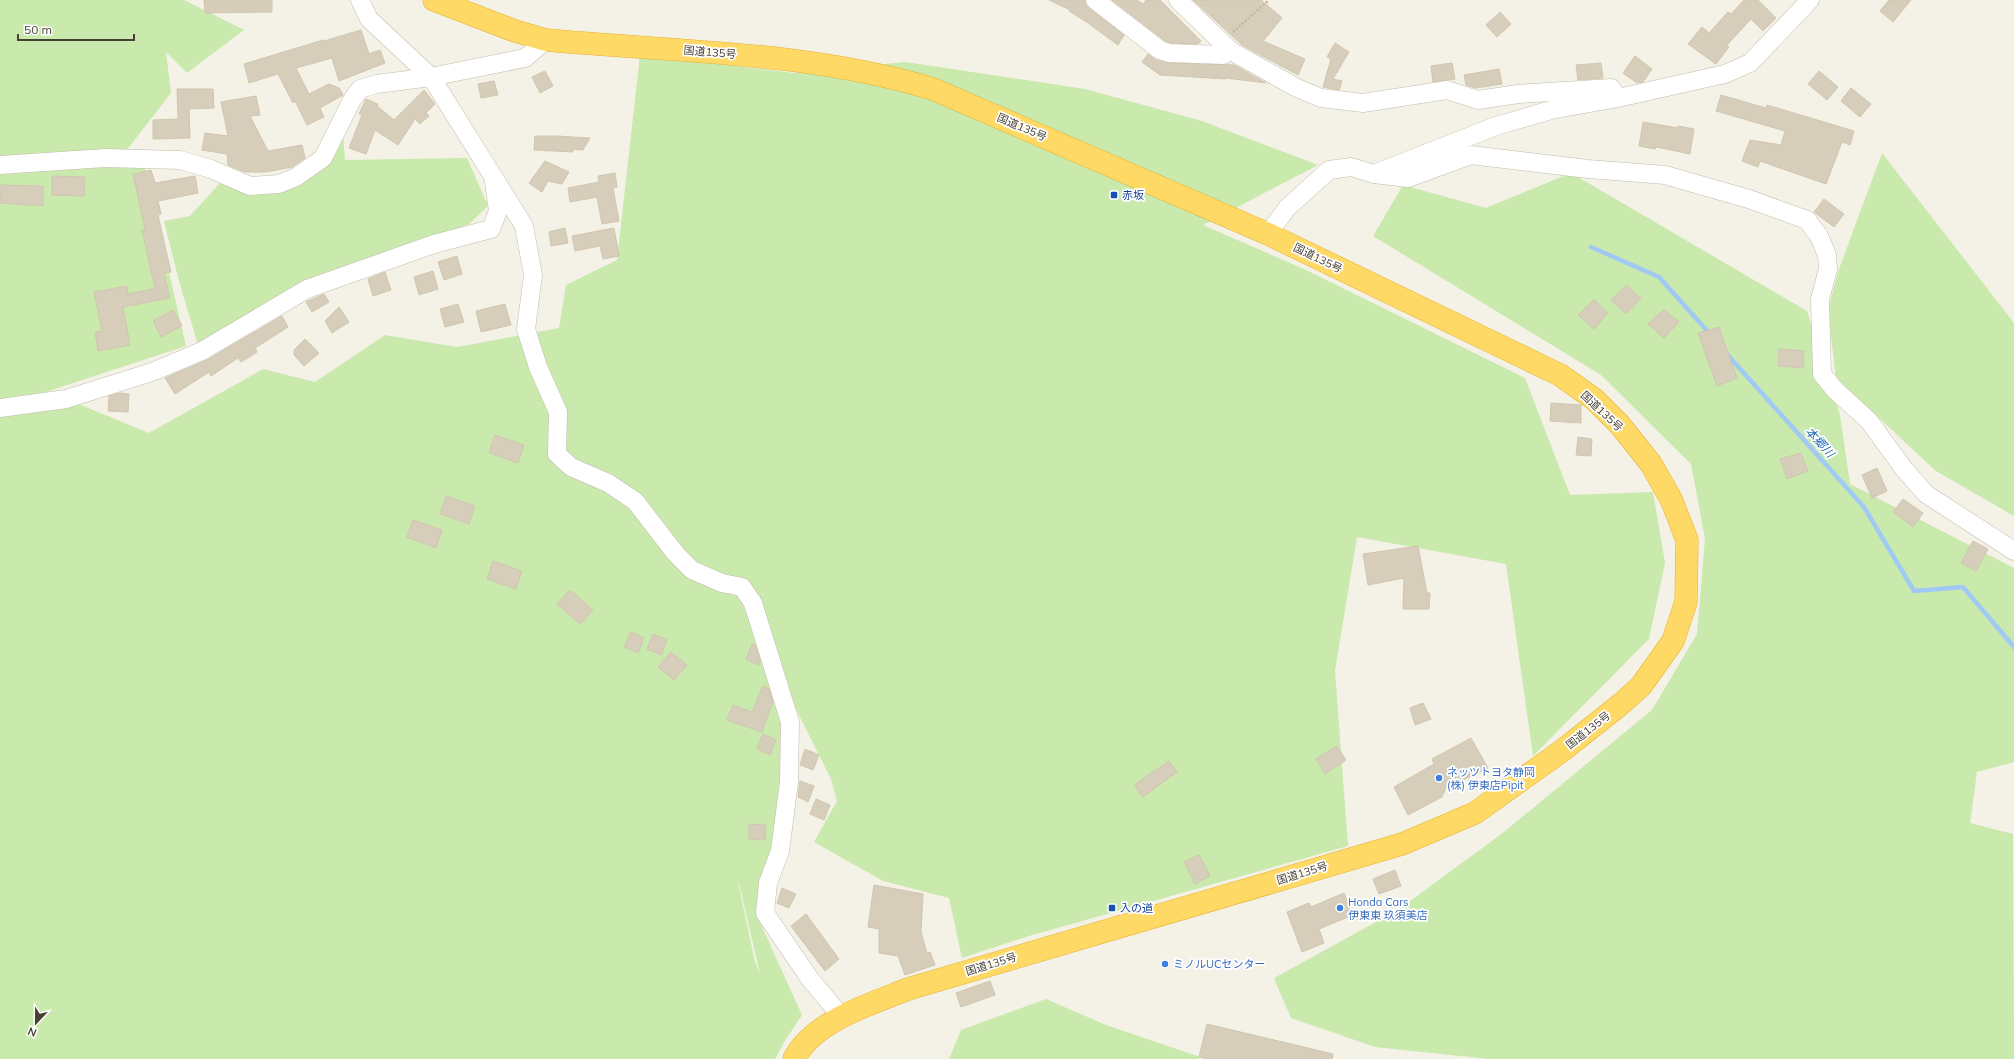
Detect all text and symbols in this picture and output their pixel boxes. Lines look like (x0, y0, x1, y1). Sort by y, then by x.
scale bar (18, 16, 134, 42)
text: 50 m (24, 22, 52, 37)
street label: 国道135号 (683, 43, 737, 61)
street label: 国道135号 (995, 110, 1049, 144)
place label: 赤坂 (1122, 188, 1144, 202)
marker: 赤坂 (1109, 190, 1119, 200)
street label: 国道135号 (1291, 240, 1345, 276)
street label: 国道135号 (1578, 388, 1626, 434)
water label: 本郷川 (1802, 424, 1839, 462)
street label: 国道135号 (1563, 708, 1613, 752)
place label: ネッツトヨタ静岡 (株) 伊東店Pipit (1447, 765, 1535, 792)
marker: ネッツトヨタ静岡 (株) 伊東店Pipit (1434, 773, 1444, 783)
street label: 国道135号 (1275, 859, 1329, 887)
place label: Honda Cars 伊東東 玖須美店 (1348, 895, 1428, 922)
place label: 入の道 (1120, 901, 1153, 915)
marker: 入の道 (1107, 903, 1117, 913)
marker: Honda Cars 伊東東 玖須美店 (1335, 903, 1345, 913)
street label: 国道135号 (964, 950, 1018, 978)
place label: ミノルUCセンター (1173, 957, 1266, 971)
marker: ミノルUCセンター (1160, 959, 1170, 969)
north arrow (16, 1003, 56, 1043)
text: N (26, 1024, 39, 1040)

